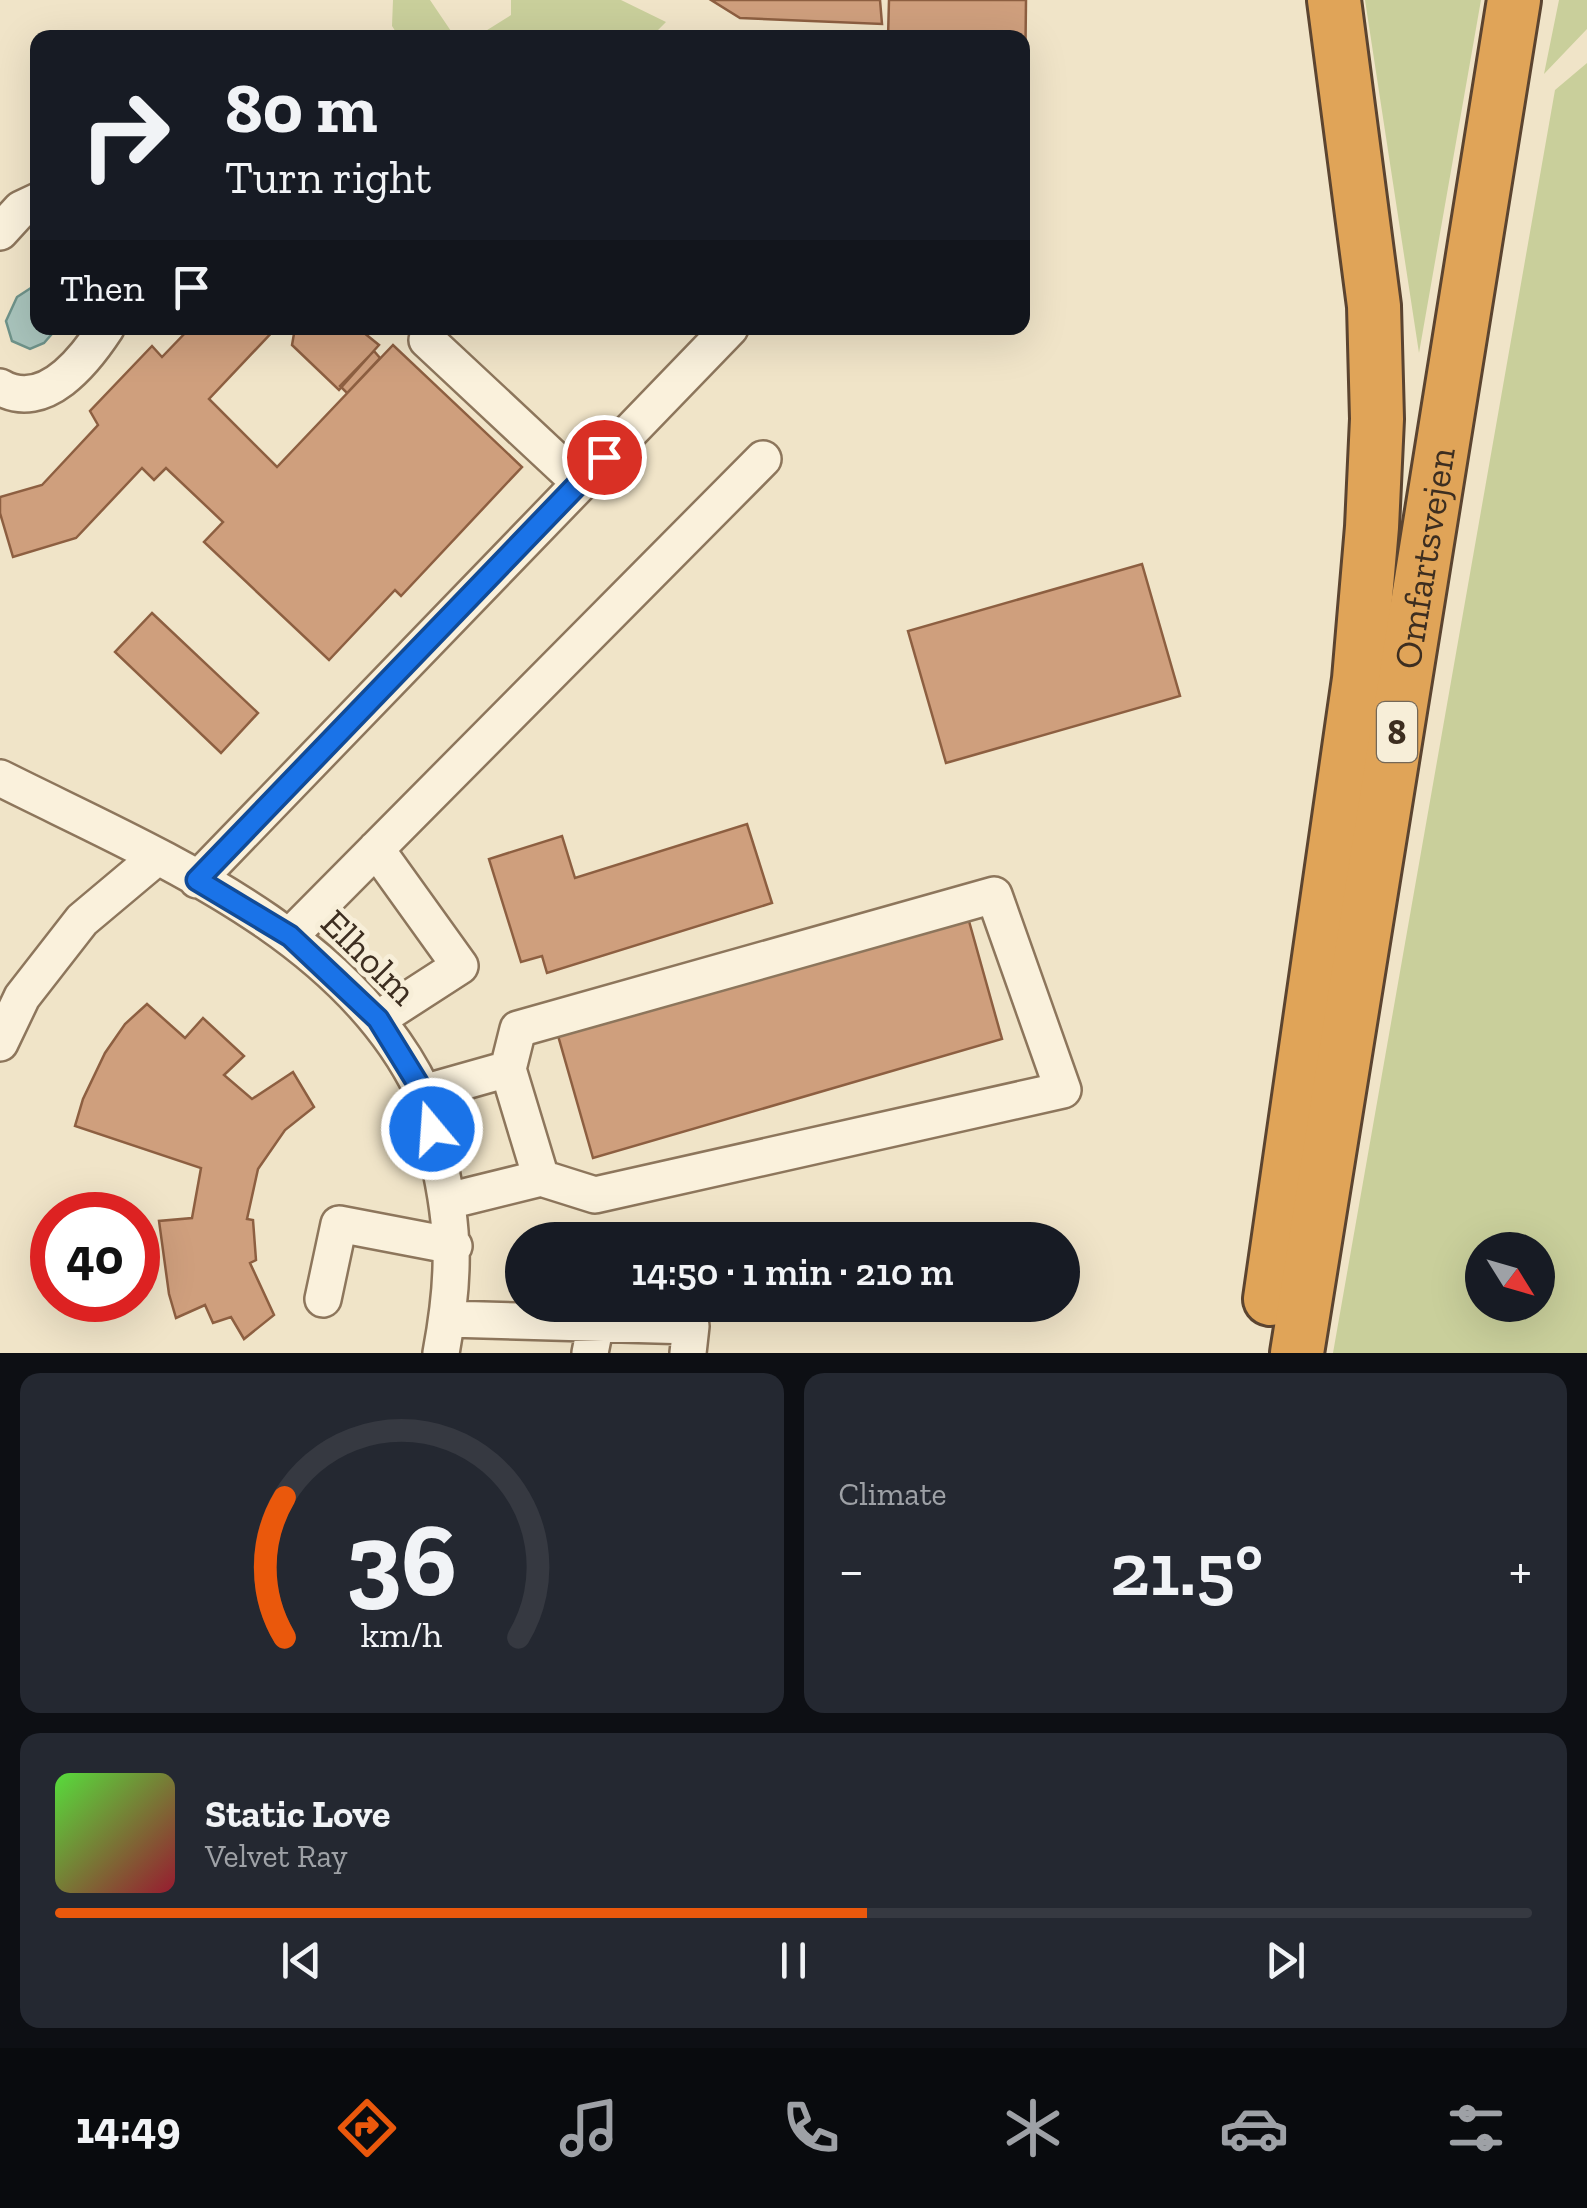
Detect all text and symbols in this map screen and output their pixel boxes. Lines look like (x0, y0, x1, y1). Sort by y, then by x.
text: 80 m (225, 66, 377, 150)
icon: right (60, 70, 190, 200)
text: Turn right (225, 151, 431, 205)
icon: arrive (164, 260, 219, 315)
text: Then (60, 265, 144, 311)
pin (562, 415, 647, 500)
icon: arrive (577, 430, 632, 485)
street label: Omfartsvejen (1384, 444, 1465, 672)
road number: 8 (1377, 702, 1417, 762)
street label: Elholm (312, 900, 426, 1014)
position arrow (380, 1077, 484, 1181)
speed limit sign: 40 (30, 1192, 160, 1322)
north arrow (1465, 1232, 1555, 1322)
map controls (1465, 1232, 1555, 1322)
text: 14:50 · 1 min · 210 m (632, 1249, 953, 1295)
text: Climate (839, 1475, 947, 1513)
text: 36 (346, 1497, 457, 1622)
text: 21.5° (1110, 1524, 1263, 1614)
text: − (839, 1537, 864, 1603)
text: + (1509, 1537, 1532, 1603)
text: km/h (361, 1613, 443, 1656)
text: Static Love (205, 1791, 390, 1837)
text: Velvet Ray (205, 1837, 348, 1875)
icon: previous (274, 1933, 329, 1988)
icon: pause (766, 1933, 821, 1988)
icon: next (1258, 1933, 1313, 1988)
icon: directions (332, 2093, 402, 2163)
icon: music (554, 2093, 624, 2163)
icon: phone (776, 2093, 846, 2163)
icon: climate (998, 2093, 1068, 2163)
icon: car (1219, 2093, 1289, 2163)
icon: filters (1441, 2093, 1511, 2163)
text: 14:49 (76, 2101, 181, 2155)

